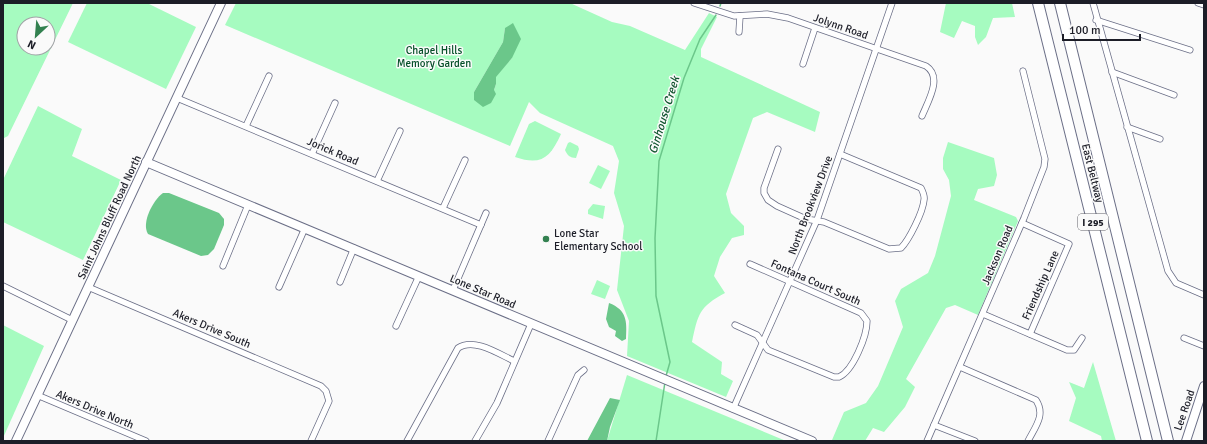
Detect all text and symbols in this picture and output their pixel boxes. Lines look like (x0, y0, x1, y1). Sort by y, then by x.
street label: Jolynn Road (812, 11, 870, 42)
north arrow (16, 16, 56, 56)
scale bar (1063, 16, 1140, 42)
text: 100 m (1069, 23, 1101, 38)
text: N (26, 37, 38, 52)
park label: Chapel Hills Memory Garden (397, 44, 471, 70)
water label: Ginhouse Creek (646, 74, 684, 156)
street label: Jorick Road (305, 135, 361, 168)
street label: East Beltway (1079, 142, 1106, 205)
street label: Saint Johns Bluff Road North (75, 153, 144, 281)
street label: North Brookview Drive (786, 154, 835, 257)
road number: I 295 (1078, 214, 1108, 230)
street label: Jackson Road (979, 223, 1016, 287)
place label: Lone Star Elementary School (554, 227, 642, 253)
marker: Lone Star Elementary School (541, 234, 551, 244)
street label: Friendship Lane (1019, 248, 1062, 322)
street label: Fontana Court South (769, 257, 863, 308)
street label: Lone Star Road (448, 272, 518, 311)
street label: Akers Drive South (171, 306, 253, 351)
street label: Akers Drive North (54, 387, 136, 432)
street label: Lee Road (1171, 388, 1198, 432)

